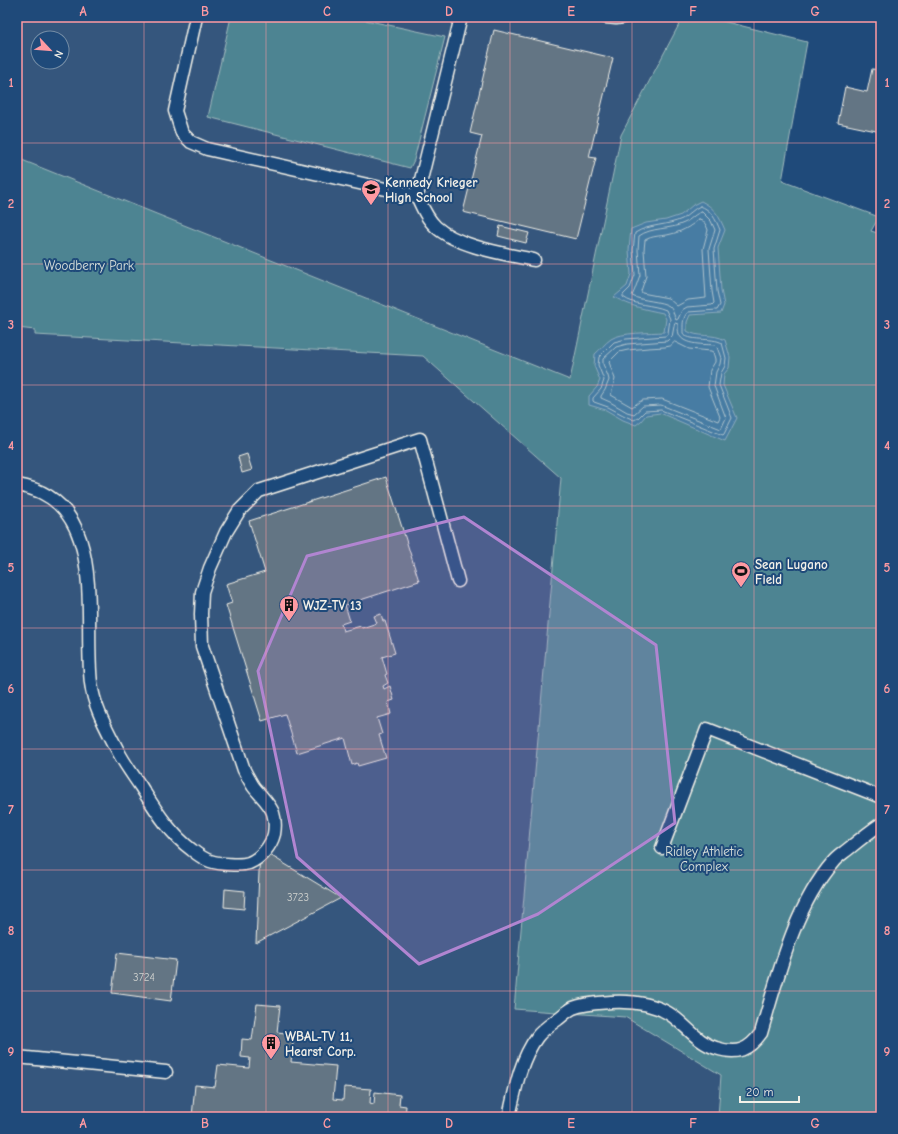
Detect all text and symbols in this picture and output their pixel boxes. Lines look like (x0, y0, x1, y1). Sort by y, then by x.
text: A (79, 4, 87, 19)
text: B (201, 4, 209, 19)
text: C (323, 4, 331, 19)
text: D (445, 4, 453, 19)
text: E (567, 4, 575, 19)
text: F (689, 4, 697, 19)
text: G (810, 4, 820, 19)
north arrow (30, 30, 70, 70)
text: N (51, 48, 66, 60)
text: 1 (8, 75, 14, 90)
text: 1 (884, 75, 890, 90)
place label: Kennedy Krieger High School (385, 175, 478, 205)
school or university icon: Kennedy Krieger High School (360, 178, 382, 206)
text: 2 (8, 196, 14, 211)
text: 2 (884, 196, 890, 211)
park label: Woodberry Park (44, 258, 135, 273)
text: 3 (8, 317, 14, 332)
text: 3 (884, 317, 890, 332)
text: 4 (8, 438, 14, 453)
text: 4 (884, 438, 890, 453)
place label: Sean Lugano Field (755, 557, 828, 587)
text: 5 (8, 560, 15, 575)
sports icon: Sean Lugano Field (730, 560, 752, 588)
text: 5 (884, 560, 891, 575)
building icon: WJZ-TV 13 (278, 594, 300, 622)
place label: WJZ-TV 13 (303, 598, 362, 613)
text: 6 (8, 681, 15, 696)
text: 6 (884, 681, 891, 696)
text: 7 (8, 802, 14, 817)
text: 7 (884, 802, 890, 817)
park label: Ridley Athletic Complex (665, 844, 743, 874)
house number: 3723 (287, 891, 309, 904)
text: 8 (8, 923, 14, 938)
text: 8 (884, 923, 890, 938)
house number: 3724 (133, 971, 155, 984)
place label: WBAL-TV 11, Hearst Corp. (285, 1029, 356, 1059)
building icon: WBAL-TV 11, Hearst Corp. (260, 1032, 282, 1060)
text: 9 (8, 1044, 15, 1059)
text: 9 (884, 1044, 891, 1059)
scale bar (740, 1078, 799, 1104)
text: 20 m (746, 1085, 774, 1099)
text: A (79, 1116, 87, 1131)
text: B (201, 1116, 209, 1131)
text: C (323, 1116, 331, 1131)
text: D (445, 1116, 453, 1131)
text: E (567, 1116, 575, 1131)
text: F (689, 1116, 697, 1131)
text: G (810, 1116, 820, 1131)

